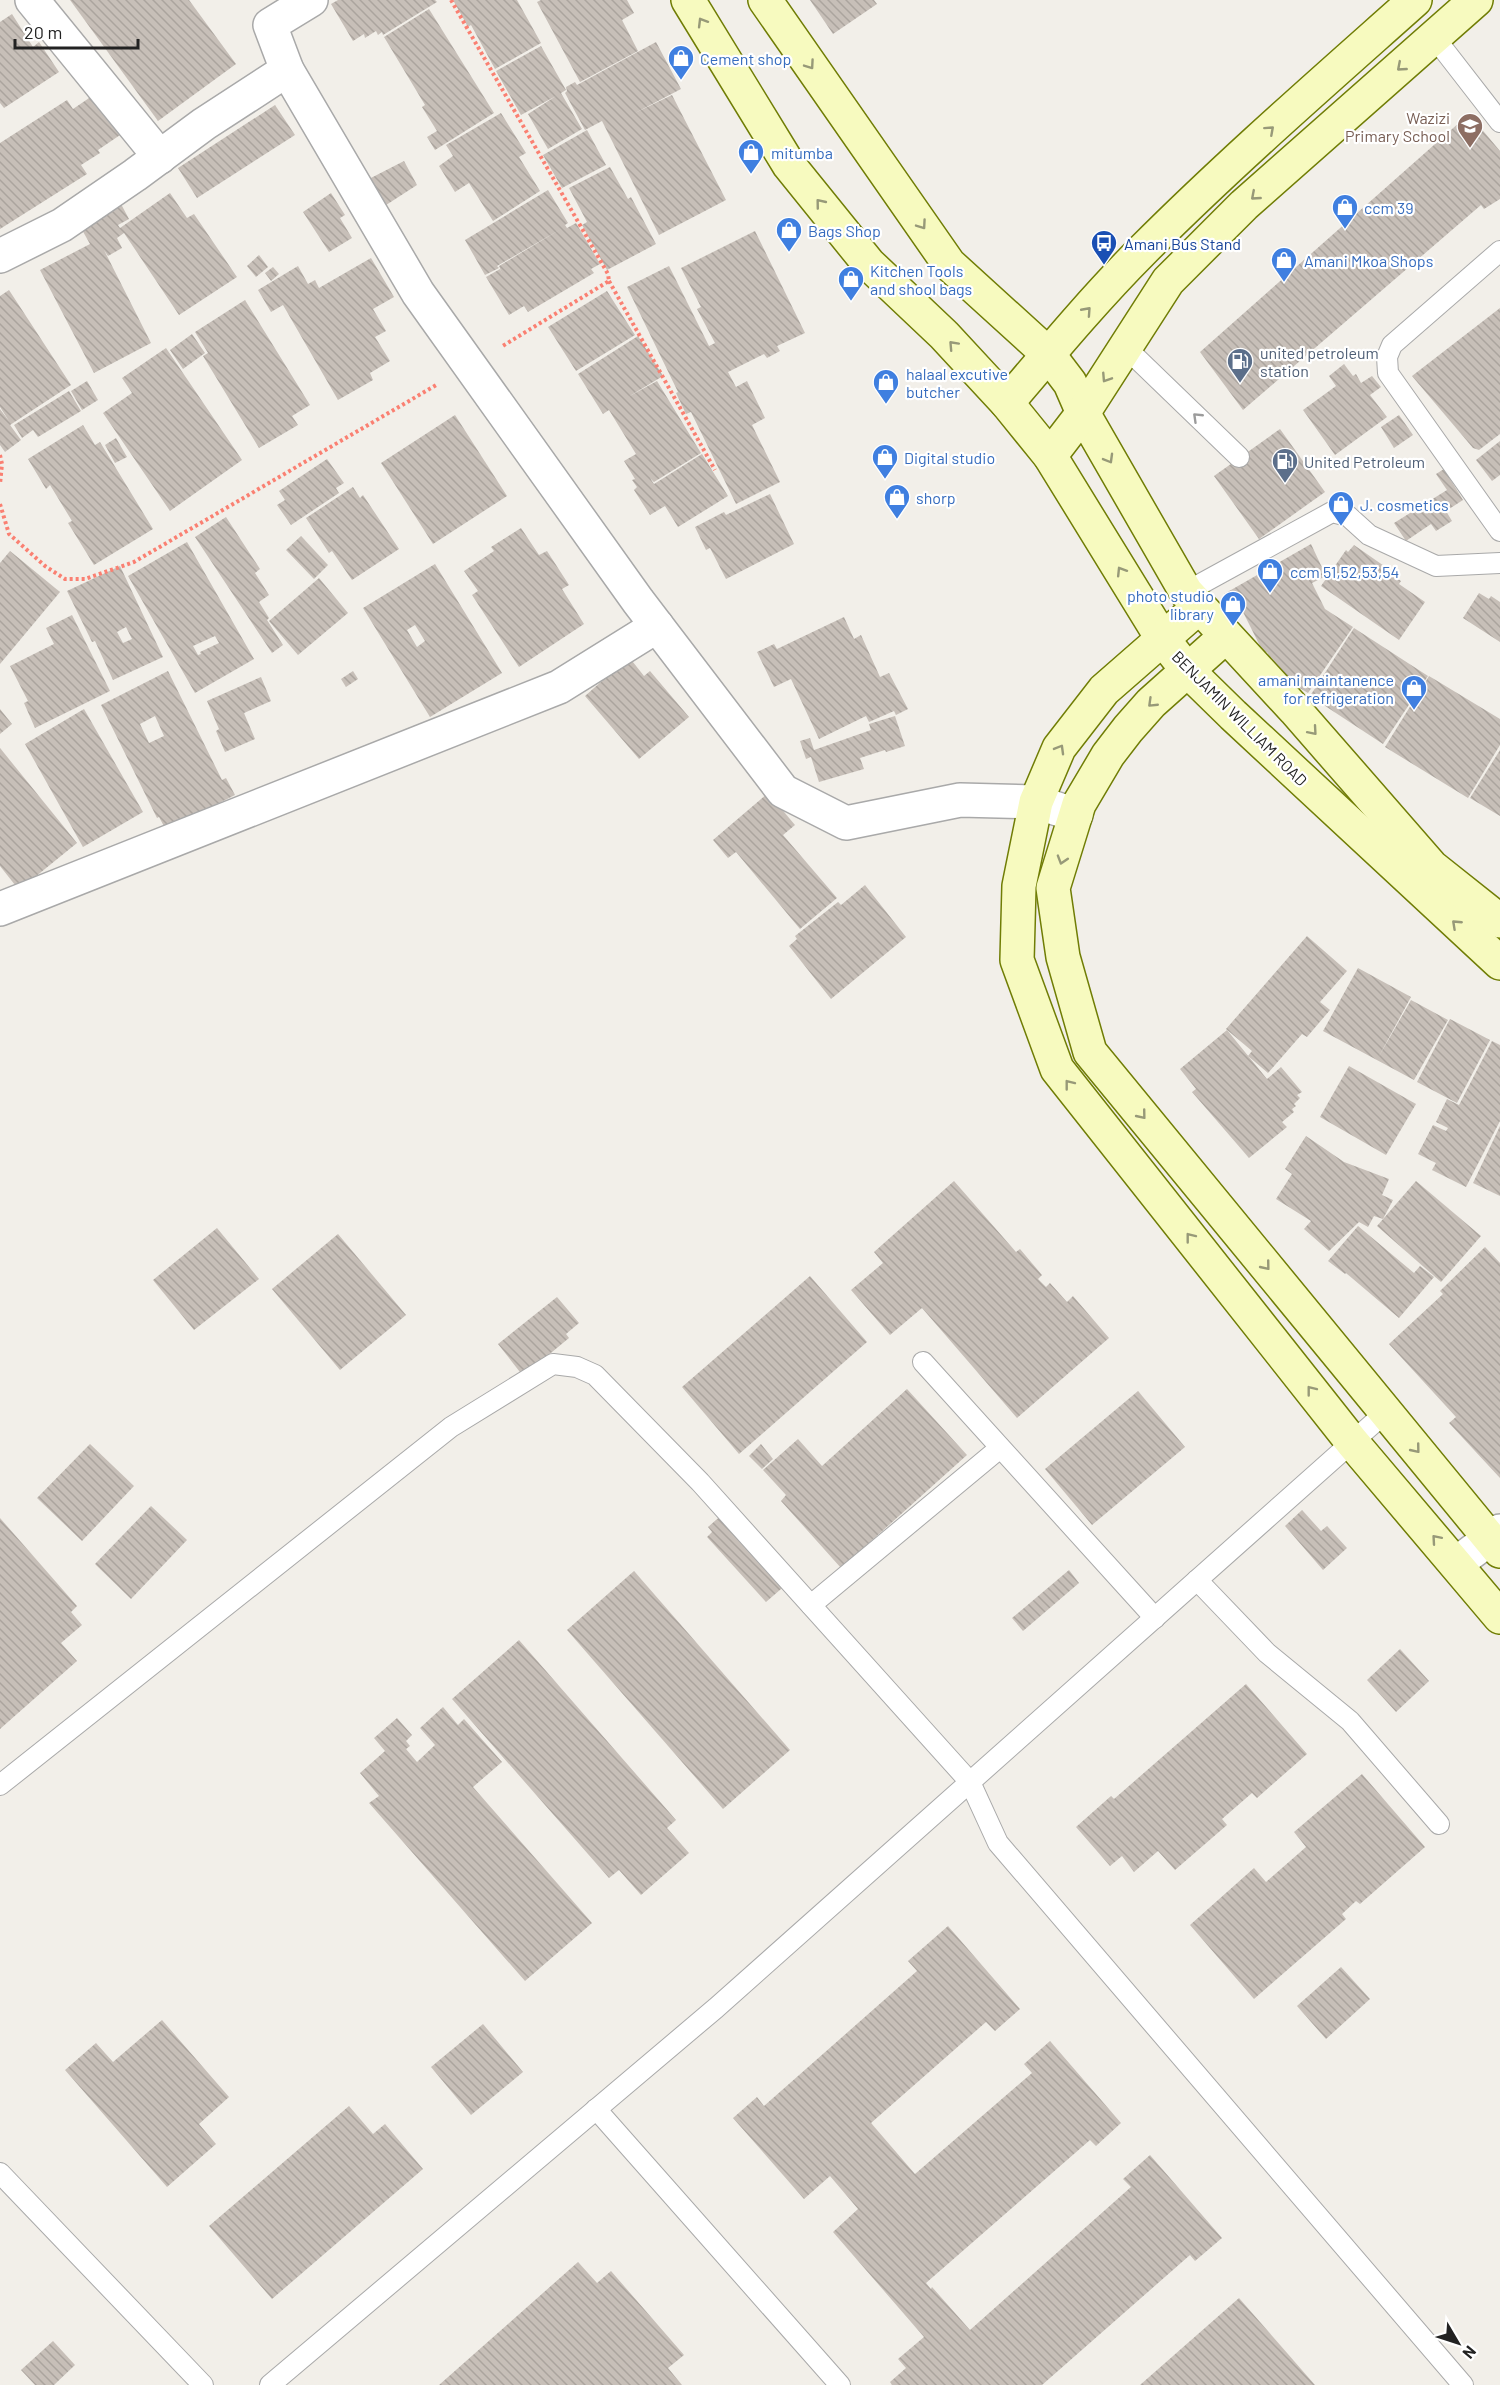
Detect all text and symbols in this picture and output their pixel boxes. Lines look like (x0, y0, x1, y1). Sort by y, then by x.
scale bar (15, 12, 138, 50)
one-way arrow (699, 18, 710, 29)
text: 20 m (24, 21, 62, 43)
shop icon: Cement shop (666, 43, 696, 81)
place label: Cement shop (700, 49, 791, 68)
one-way arrow (803, 59, 814, 70)
one-way arrow (1397, 60, 1408, 71)
place label: Wazizi Primary School (1345, 108, 1450, 145)
school or university icon: Wazizi Primary School (1455, 111, 1485, 149)
one-way arrow (1263, 126, 1274, 137)
shop icon: mitumba (736, 137, 766, 175)
place label: mitumba (771, 143, 833, 162)
one-way arrow (1251, 188, 1262, 199)
shop icon: ccm 39 (1330, 192, 1360, 230)
place label: ccm 39 (1364, 198, 1414, 217)
one-way arrow (816, 199, 827, 210)
shop icon: Bags Shop (774, 215, 804, 253)
one-way arrow (915, 219, 926, 230)
place label: Bags Shop (808, 221, 881, 240)
bus stop icon: Amani Bus Stand (1089, 228, 1119, 266)
place label: Amani Bus Stand (1124, 234, 1241, 253)
shop icon: Amani Mkoa Shops (1269, 245, 1299, 283)
place label: Amani Mkoa Shops (1304, 251, 1433, 270)
place label: Kitchen Tools and shool bags (870, 261, 972, 298)
shop icon: Kitchen Tools and shool bags (836, 264, 866, 302)
one-way arrow (1080, 308, 1091, 318)
one-way arrow (949, 341, 960, 352)
place label: united petroleum station (1260, 343, 1379, 380)
fuel station icon: united petroleum station (1225, 346, 1255, 384)
place label: halaal excutive butcher (906, 364, 1008, 401)
shop icon: halaal excutive butcher (871, 367, 901, 405)
one-way arrow (1101, 372, 1113, 382)
one-way arrow (1193, 413, 1204, 424)
shop icon: Digital studio (870, 442, 900, 480)
fuel station icon: United Petroleum (1270, 446, 1300, 484)
place label: Digital studio (904, 448, 995, 467)
place label: United Petroleum (1304, 452, 1425, 471)
one-way arrow (1101, 453, 1113, 463)
shop icon: shorp (882, 482, 912, 520)
place label: shorp (916, 488, 956, 507)
shop icon: J. cosmetics (1326, 489, 1356, 527)
place label: J. cosmetics (1360, 495, 1449, 514)
shop icon: ccm 51,52,53,54 (1255, 556, 1285, 594)
place label: ccm 51,52,53,54 (1290, 562, 1399, 581)
one-way arrow (1117, 567, 1129, 577)
place label: photo studio library (1127, 586, 1215, 623)
shop icon: photo studio library (1218, 589, 1248, 627)
street label: BENJAMIN WILLIAM ROAD (1169, 647, 1311, 789)
place label: amani maintanence for refrigeration (1258, 670, 1394, 707)
shop icon: amani maintanence for refrigeration (1399, 673, 1429, 711)
one-way arrow (1149, 696, 1160, 707)
one-way arrow (1306, 724, 1317, 734)
one-way arrow (1053, 745, 1064, 755)
one-way arrow (1057, 854, 1069, 865)
one-way arrow (1452, 920, 1463, 931)
one-way arrow (1065, 1080, 1076, 1091)
one-way arrow (1134, 1108, 1145, 1119)
one-way arrow (1186, 1233, 1197, 1244)
one-way arrow (1258, 1259, 1269, 1270)
one-way arrow (1307, 1386, 1318, 1397)
one-way arrow (1409, 1442, 1420, 1453)
one-way arrow (1432, 1535, 1443, 1546)
north arrow (1428, 2313, 1488, 2373)
text: N (1459, 2343, 1481, 2363)

